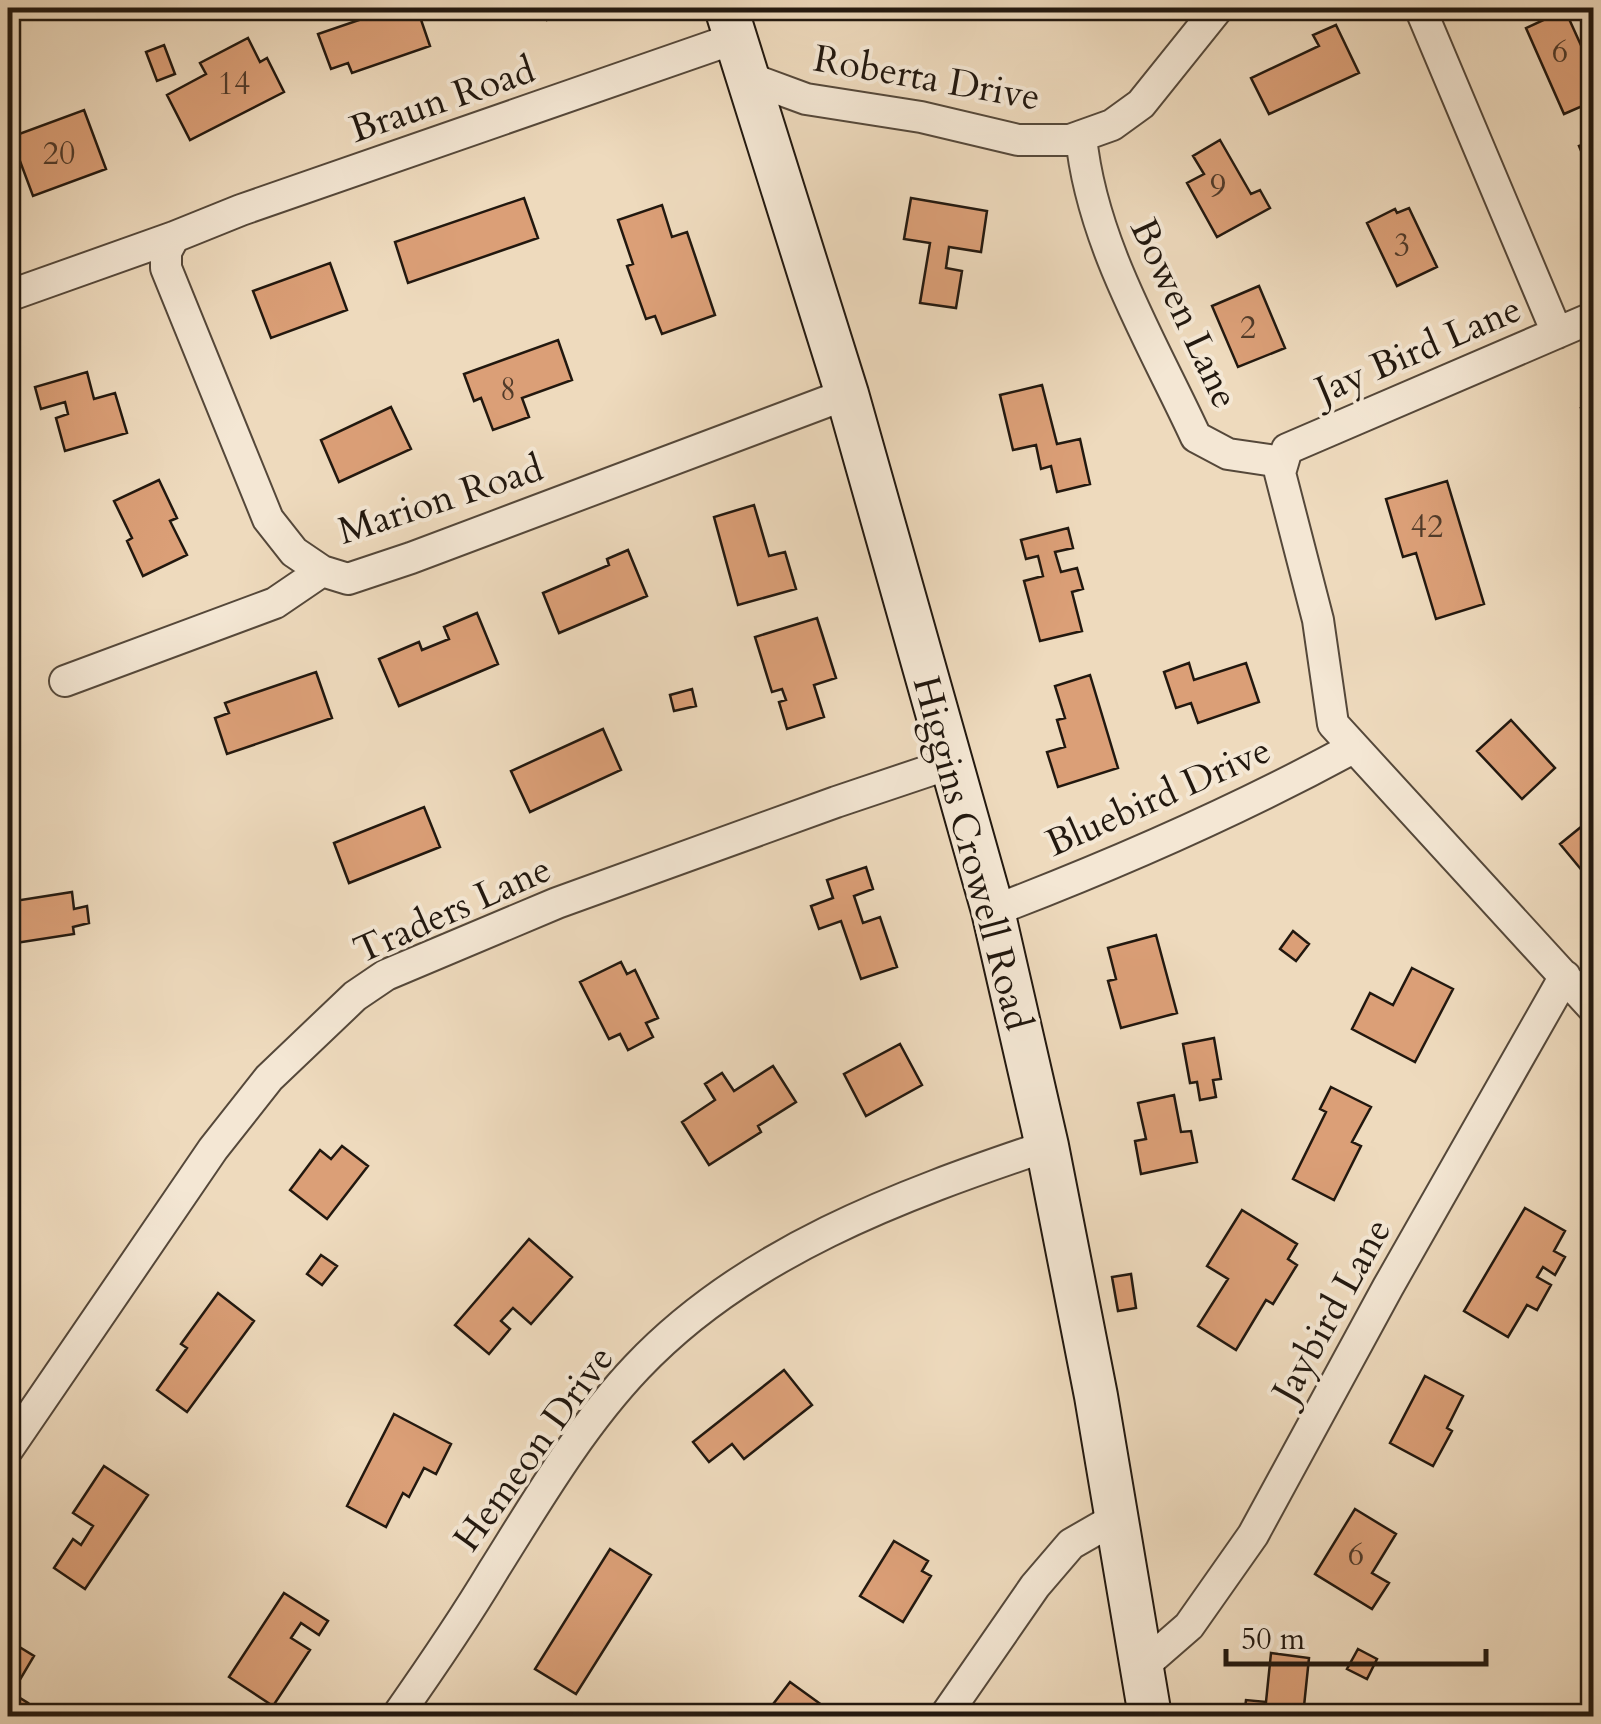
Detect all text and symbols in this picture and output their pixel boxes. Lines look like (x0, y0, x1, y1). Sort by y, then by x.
house number: 6 (1552, 30, 1568, 74)
street label: Roberta Drive (810, 33, 1044, 123)
street label: Braun Road (343, 44, 542, 156)
house number: 14 (218, 62, 250, 106)
house number: 20 (43, 132, 75, 176)
house number: 9 (1210, 165, 1226, 209)
street label: Bowen Lane (1117, 210, 1251, 417)
house number: 3 (1394, 224, 1410, 268)
street label: Jay Bird Lane (1303, 283, 1529, 419)
house number: 2 (1240, 306, 1256, 350)
house number: 8 (500, 368, 516, 412)
street label: Marion Road (331, 442, 549, 558)
house number: 42 (1411, 505, 1443, 549)
street label: Higgins Crowell Road (900, 670, 1044, 1036)
street label: Bluebird Drive (1038, 724, 1279, 870)
street label: Traders Lane (346, 843, 559, 977)
street label: Jaybird Lane (1258, 1209, 1404, 1416)
street label: Hemeon Drive (441, 1335, 626, 1562)
house number: 6 (1348, 1533, 1364, 1577)
scale bar (1226, 1604, 1486, 1666)
text: 50 m (1241, 1619, 1306, 1660)

